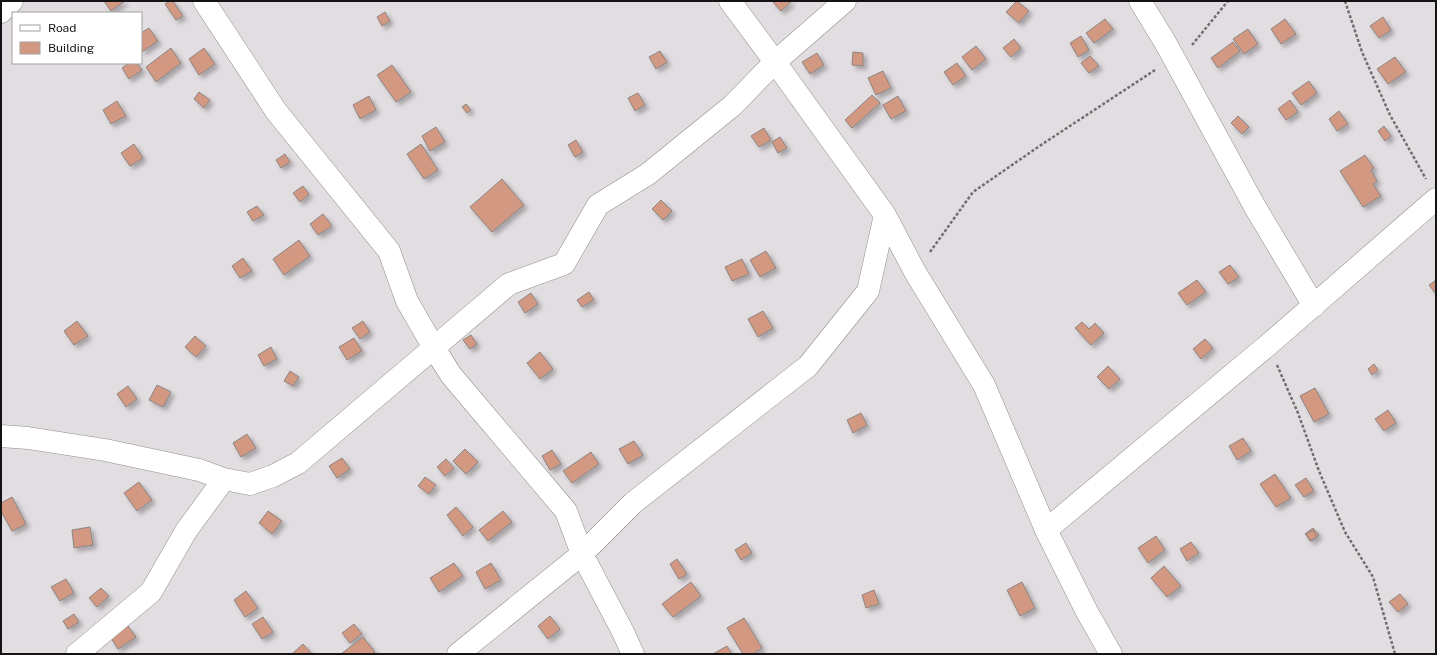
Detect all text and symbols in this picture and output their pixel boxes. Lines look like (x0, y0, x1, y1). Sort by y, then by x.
legend (12, 12, 142, 64)
text: Road (48, 21, 76, 35)
text: Building (48, 41, 94, 55)

